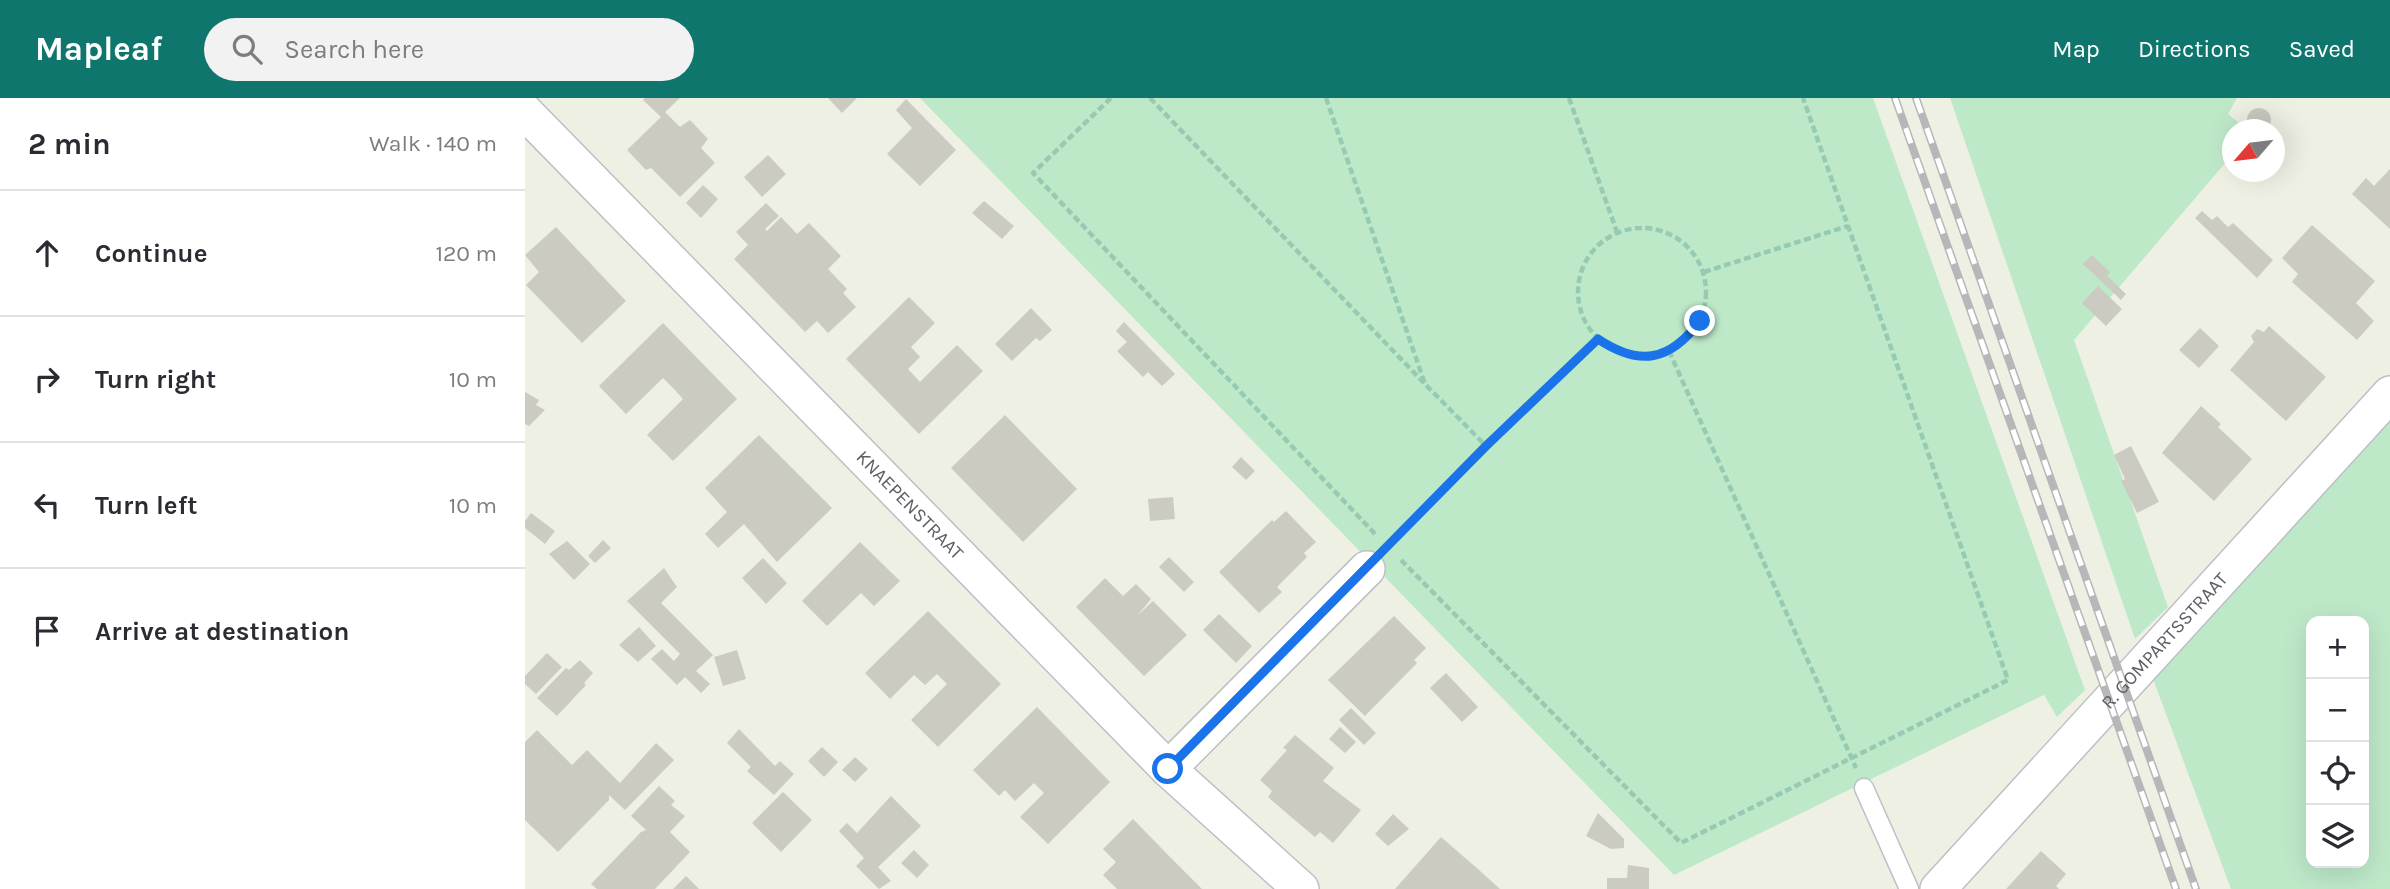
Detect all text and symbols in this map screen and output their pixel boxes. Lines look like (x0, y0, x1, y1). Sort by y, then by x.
search box (204, 18, 694, 81)
text: Mapleaf (35, 30, 162, 68)
icon: search (228, 30, 266, 68)
text: Search here (284, 34, 424, 65)
text: Map (2052, 35, 2100, 63)
text: Directions (2138, 35, 2251, 63)
text: Saved (2289, 35, 2355, 63)
north arrow (2222, 119, 2285, 182)
text: 2 min (28, 126, 111, 162)
text: Walk · 140 m (369, 130, 497, 157)
icon: ahead (28, 234, 66, 272)
text: Continue (95, 238, 207, 269)
text: 120 m (435, 240, 497, 267)
route end (1684, 305, 1715, 336)
icon: right (28, 360, 66, 398)
text: Turn right (95, 364, 216, 395)
text: 10 m (449, 366, 497, 393)
street label: KNAEPENSTRAAT (852, 446, 968, 564)
icon: left (28, 486, 66, 524)
text: Turn left (95, 490, 197, 521)
text: 10 m (449, 492, 497, 519)
street label: R. GOMPARTSSTRAAT (2097, 568, 2233, 714)
icon: arrive (28, 612, 66, 650)
text: Arrive at destination (95, 616, 349, 647)
map controls (2306, 616, 2369, 868)
button: + (2306, 616, 2369, 679)
button: − (2306, 679, 2369, 742)
button: locate (2306, 742, 2369, 805)
route start (1152, 753, 1183, 784)
button: layers (2306, 805, 2369, 868)

